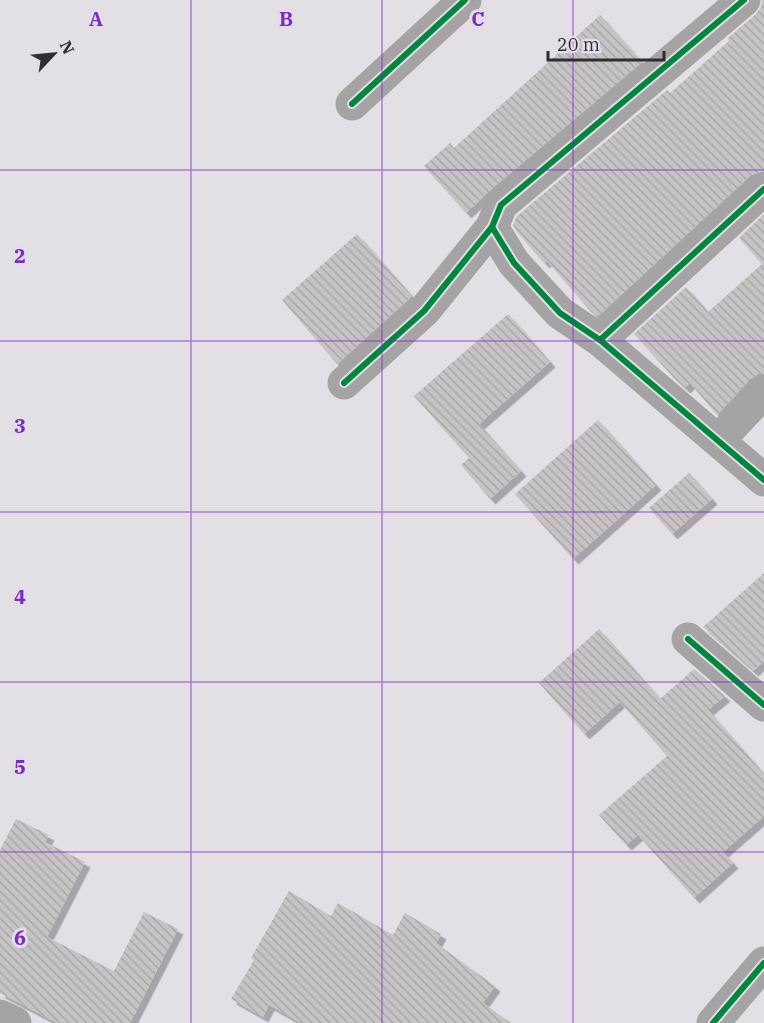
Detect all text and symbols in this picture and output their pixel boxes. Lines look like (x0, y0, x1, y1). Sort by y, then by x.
text: A (89, 5, 103, 32)
text: B (279, 5, 293, 32)
text: C (471, 5, 485, 32)
north arrow (24, 24, 84, 84)
scale bar (548, 24, 664, 62)
text: 20 m (557, 33, 600, 56)
text: N (56, 37, 79, 57)
text: 2 (14, 242, 26, 269)
text: 3 (14, 412, 26, 439)
text: 4 (14, 583, 26, 610)
text: 5 (14, 753, 26, 780)
text: 6 (14, 924, 26, 951)

